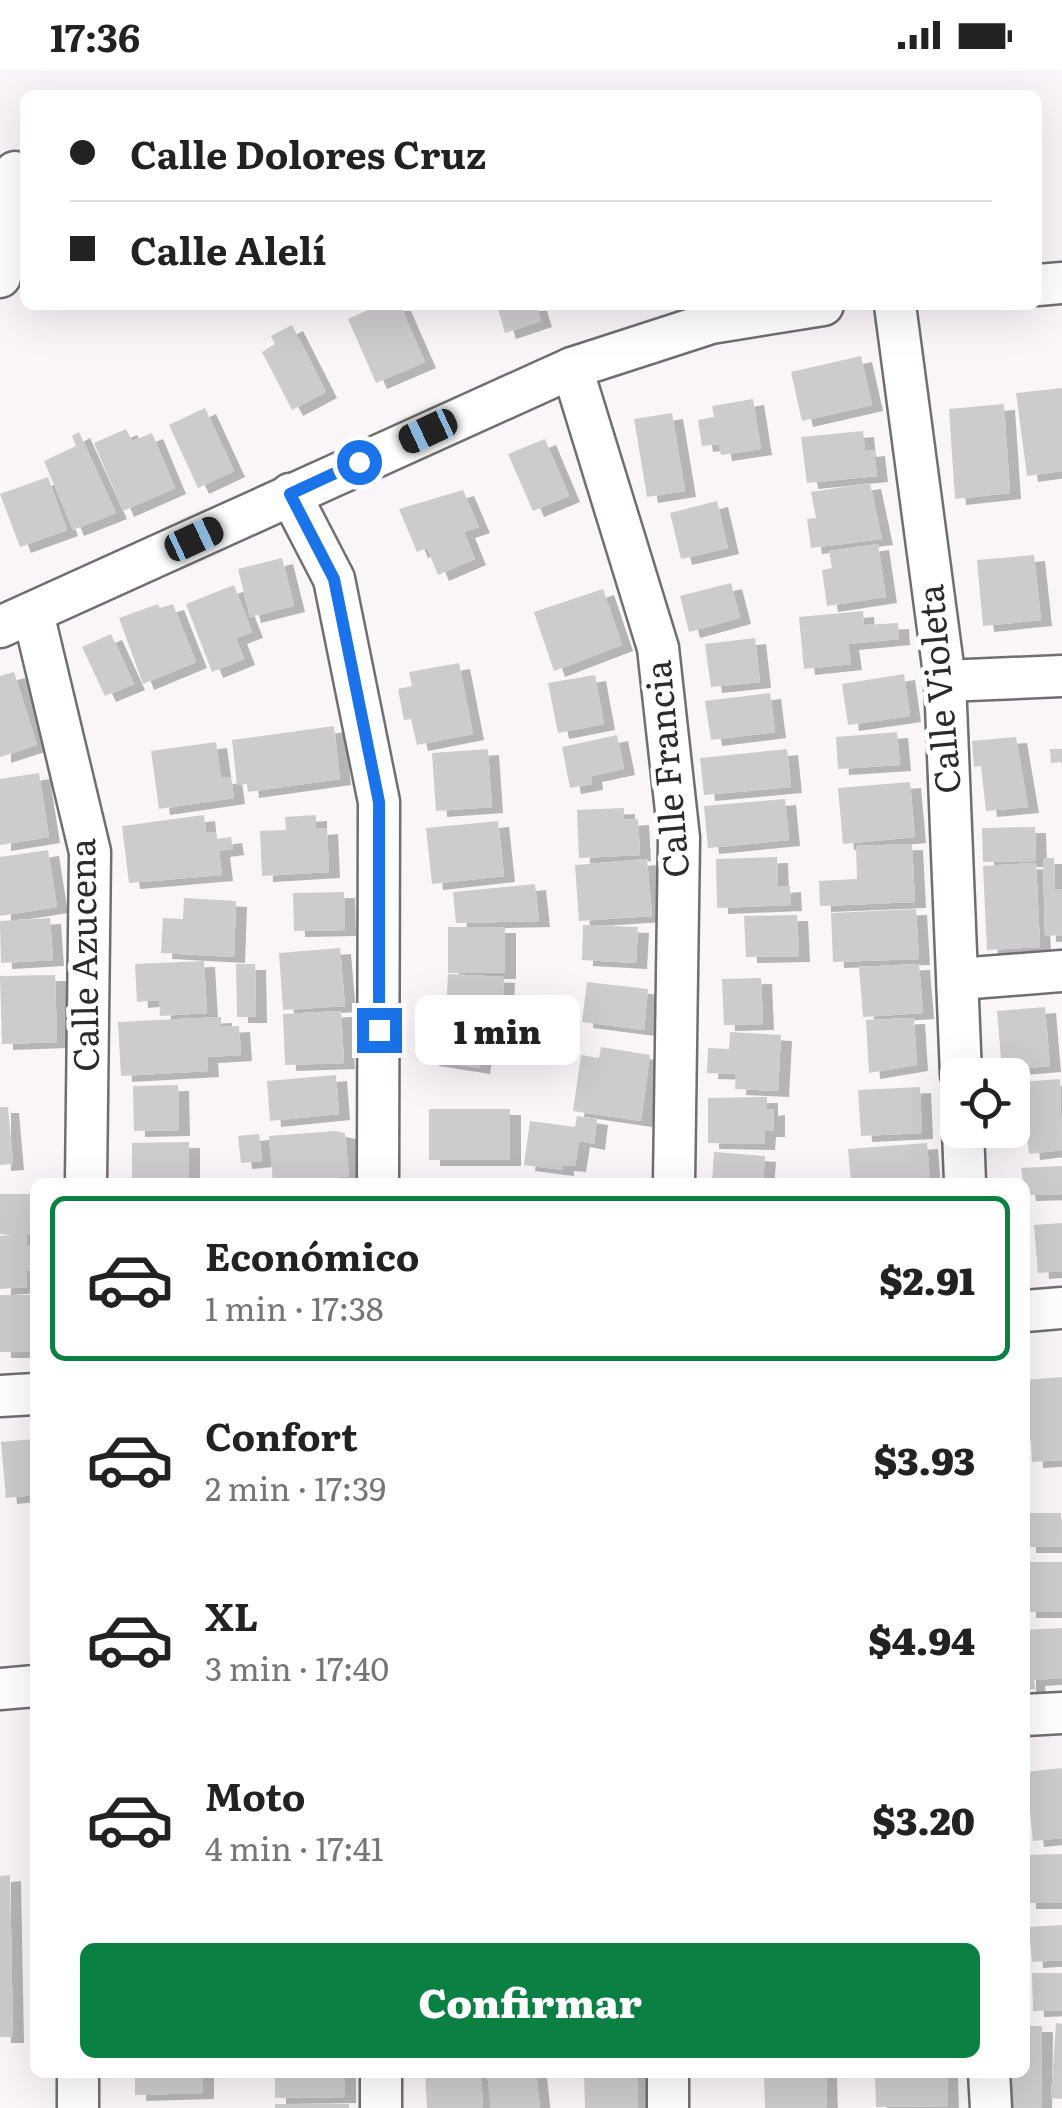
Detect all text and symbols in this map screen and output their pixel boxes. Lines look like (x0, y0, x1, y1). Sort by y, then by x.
text: 17:36 (50, 7, 140, 64)
text: Calle Dolores Cruz (130, 124, 486, 181)
text: Calle Alelí (130, 220, 326, 277)
car (394, 405, 462, 457)
route start (337, 440, 382, 485)
car (160, 513, 228, 565)
street label: Calle Violeta (902, 582, 972, 796)
street label: Calle Francia (630, 658, 700, 880)
street label: Calle Azucena (54, 838, 110, 1072)
callout: 1 min (414, 995, 579, 1065)
text: 1 min (454, 1006, 541, 1054)
route end (357, 1008, 402, 1053)
map controls (940, 1058, 1030, 1148)
button: locate (940, 1058, 1030, 1148)
text: Económico (205, 1226, 420, 1283)
icon: car (85, 1234, 175, 1324)
text: $2.91 (879, 1250, 975, 1307)
text: 1 min · 17:38 (205, 1283, 384, 1331)
text: Confort (205, 1406, 358, 1463)
icon: car (85, 1414, 175, 1504)
text: $3.93 (874, 1430, 975, 1487)
text: 2 min · 17:39 (205, 1463, 386, 1511)
text: XL (205, 1586, 258, 1643)
icon: car (85, 1594, 175, 1684)
text: $4.94 (868, 1610, 975, 1667)
text: 3 min · 17:40 (205, 1643, 389, 1691)
text: Moto (205, 1766, 305, 1823)
icon: car (85, 1774, 175, 1864)
text: $3.20 (872, 1790, 975, 1847)
text: 4 min · 17:41 (205, 1823, 384, 1871)
button: Confirmar (80, 1943, 980, 2058)

